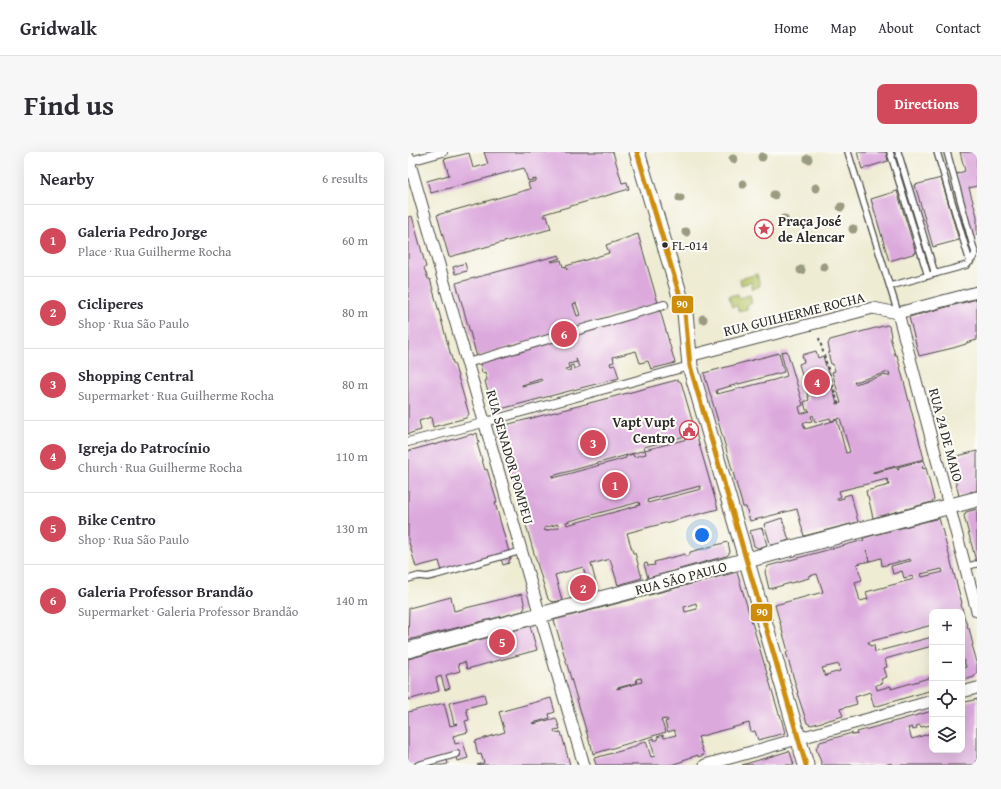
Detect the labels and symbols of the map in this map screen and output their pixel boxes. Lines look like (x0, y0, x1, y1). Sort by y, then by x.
place label: Praça José de Alencar (778, 211, 845, 247)
place icon: Praça José de Alencar (753, 218, 775, 240)
place label: FL-014 (672, 236, 708, 255)
marker: FL-014 (660, 240, 670, 250)
street label: RUA GUILHERME ROCHA (721, 287, 867, 341)
line badge: 90 (671, 295, 694, 314)
text: 90 (676, 296, 688, 312)
pin: 6 (551, 319, 577, 349)
pin: 4 (804, 367, 830, 397)
street label: RUA 24 DE MAIO (924, 386, 968, 484)
street label: RUA SENADOR POMPEU (481, 387, 539, 527)
place label: Vapt Vupt Centro (612, 412, 676, 448)
public building icon: Vapt Vupt Centro (678, 419, 700, 441)
pin: 3 (580, 428, 606, 458)
pin: 1 (602, 470, 628, 500)
your location (692, 525, 712, 545)
street label: RUA SÃO PAULO (633, 556, 729, 600)
pin: 2 (570, 573, 596, 603)
line badge: 90 (750, 603, 773, 622)
text: 90 (756, 604, 768, 620)
pin: 5 (489, 627, 515, 657)

